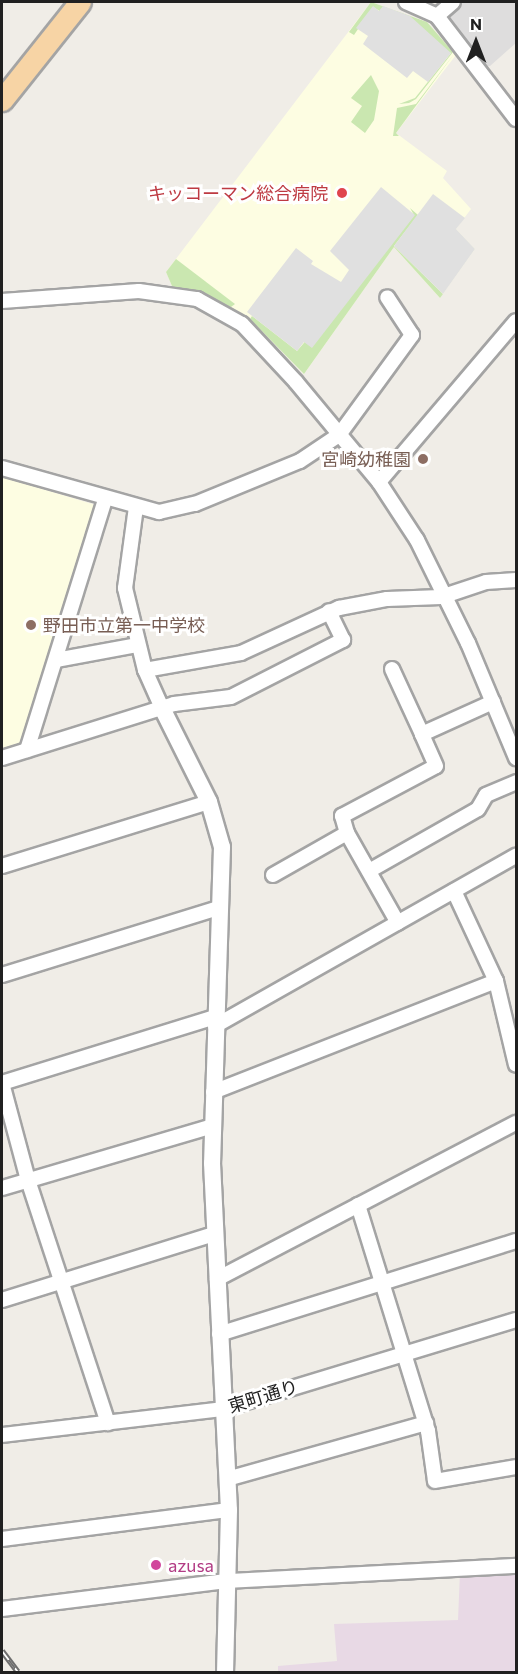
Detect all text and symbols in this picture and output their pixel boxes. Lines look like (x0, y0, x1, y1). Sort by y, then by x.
north arrow (446, 12, 506, 72)
text: N (470, 14, 482, 33)
place label: キッコーマン総合病院 (148, 182, 328, 204)
marker: キッコーマン総合病院 (333, 184, 351, 202)
place label: 宮崎幼稚園 (321, 448, 411, 470)
marker: 宮崎幼稚園 (416, 452, 430, 466)
place label: 野田市立第一中学校 (43, 614, 205, 636)
marker: 野田市立第一中学校 (24, 618, 38, 632)
street label: 東町通り (225, 1375, 301, 1417)
place label: azusa (168, 1554, 214, 1576)
marker: azusa (149, 1558, 163, 1572)

